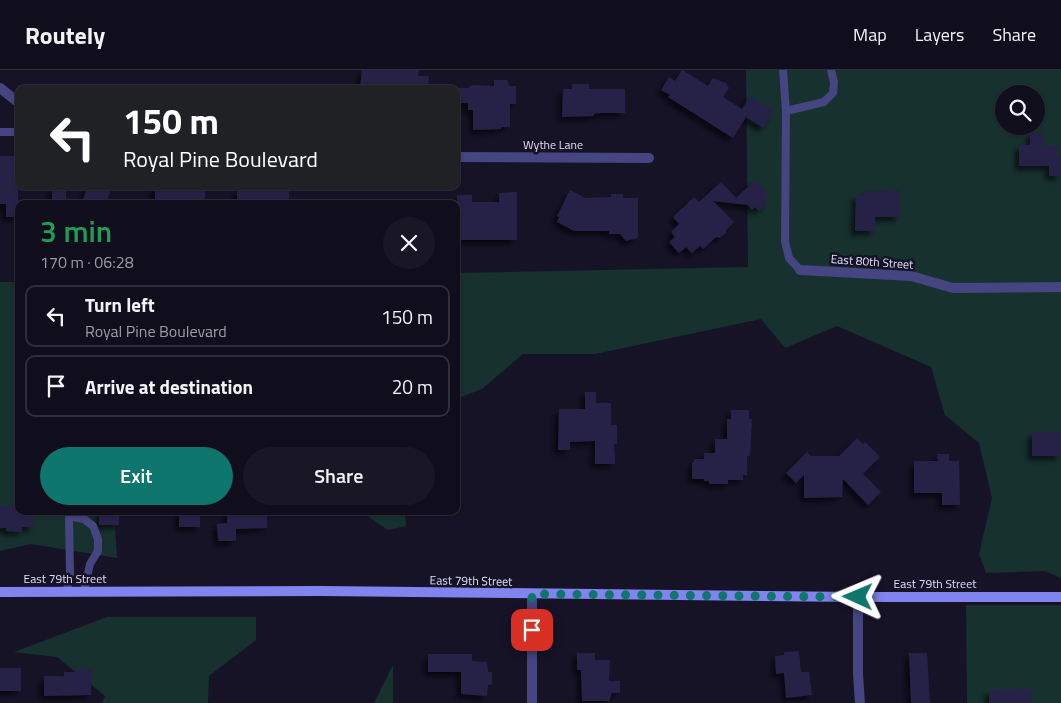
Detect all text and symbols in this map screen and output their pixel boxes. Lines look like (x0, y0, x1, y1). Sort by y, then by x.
text: Routely (25, 17, 105, 53)
text: Map (853, 21, 887, 48)
text: Layers (915, 21, 964, 48)
text: Share (992, 21, 1036, 48)
map controls (995, 85, 1045, 135)
button: search (995, 85, 1045, 135)
text: 150 m (123, 94, 219, 148)
icon: left (40, 105, 105, 170)
street label: Wythe Lane (523, 135, 583, 154)
text: Royal Pine Boulevard (123, 142, 318, 176)
text: 3 min (40, 208, 112, 254)
button: close (383, 217, 435, 269)
street label: East 80th Street (830, 249, 915, 274)
text: 170 m · 06:28 (40, 250, 134, 274)
text: Turn left (85, 290, 155, 319)
icon: left (42, 302, 70, 330)
text: 150 m (381, 302, 433, 331)
text: Royal Pine Boulevard (85, 319, 227, 343)
icon: arrive (42, 372, 70, 400)
text: Arrive at destination (85, 372, 253, 401)
text: 20 m (392, 372, 433, 401)
button: Exit (40, 447, 233, 505)
button: Share (243, 447, 435, 505)
street label: East 79th Street (24, 569, 107, 588)
street label: East 79th Street (429, 570, 513, 591)
position arrow (831, 570, 883, 622)
street label: East 79th Street (894, 574, 977, 593)
pin (511, 609, 553, 651)
icon: arrive (518, 616, 546, 644)

